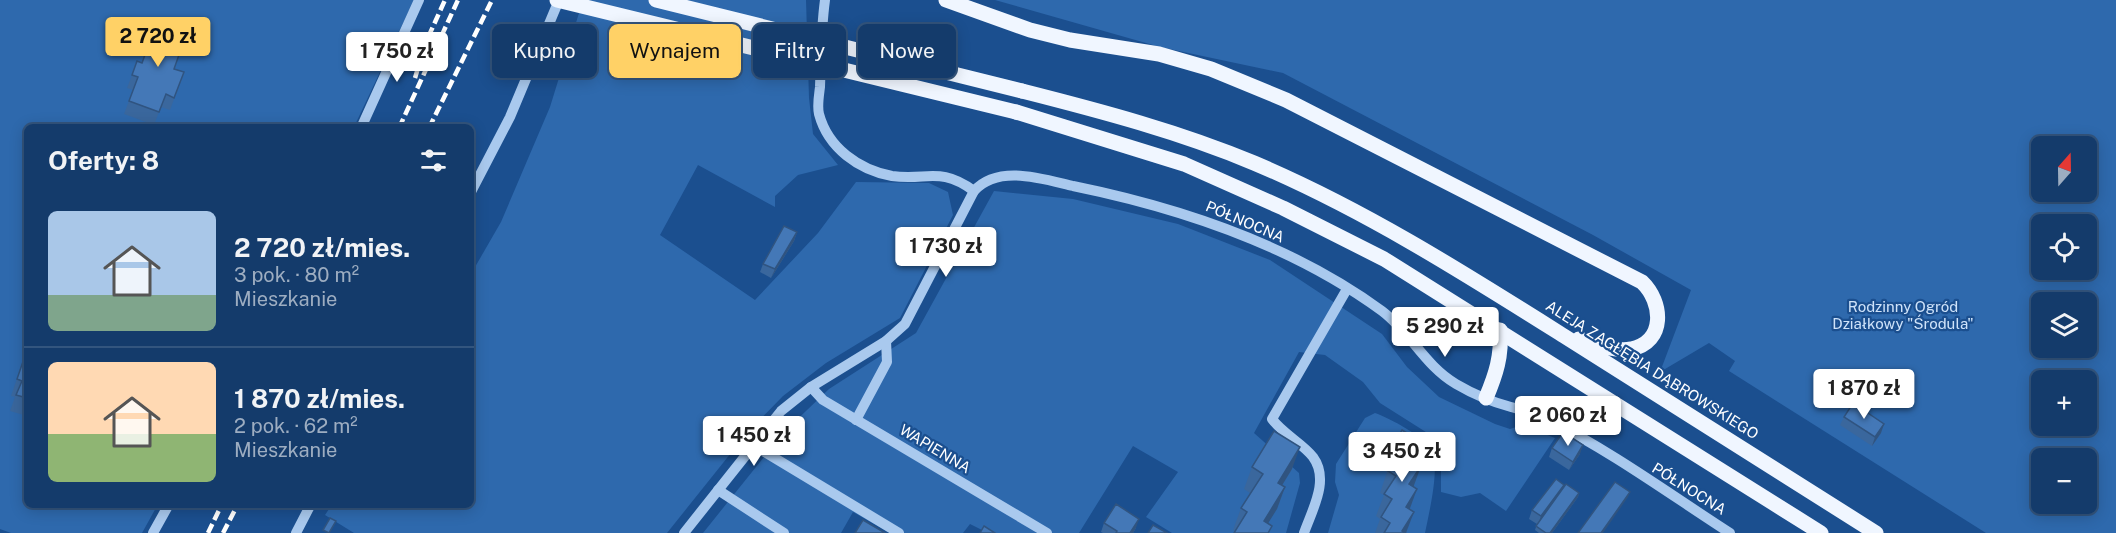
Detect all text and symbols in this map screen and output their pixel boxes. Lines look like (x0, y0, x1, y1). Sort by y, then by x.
pin: 2 720 zł (96, 17, 220, 68)
text: 2 720 zł (119, 24, 197, 48)
chip: Kupno (492, 24, 597, 78)
chip: Wynajem (609, 24, 741, 78)
chip: Filtry (753, 24, 846, 78)
chip: Nowe (858, 24, 956, 78)
pin: 1 750 zł (335, 32, 459, 83)
text: 1 750 zł (360, 39, 434, 63)
north arrow (2031, 136, 2097, 202)
map controls (2031, 136, 2097, 514)
icon: filters (417, 144, 450, 177)
text: Oferty: 8 (48, 145, 159, 176)
street label: PÓŁNOCNA (1203, 196, 1288, 246)
button: locate (2031, 214, 2097, 280)
pin: 1 730 zł (884, 227, 1008, 278)
text: 2 720 zł/mies. (234, 232, 410, 263)
text: 1 730 zł (909, 234, 983, 258)
icon: home (96, 235, 168, 307)
text: 3 pok. · 80 m² (234, 263, 359, 287)
text: Mieszkanie (234, 287, 337, 311)
button: layers (2031, 292, 2097, 358)
street label: ALEJA ZAGŁĘBIA DĄBROWSKIEGO (1543, 297, 1762, 442)
park label: Rodzinny Ogród Działkowy "Środula" (1832, 298, 1974, 332)
pin: 5 290 zł (1383, 307, 1507, 358)
text: 5 290 zł (1406, 314, 1484, 338)
pin: 1 870 zł (1802, 369, 1926, 420)
button: + (2031, 370, 2097, 436)
text: 1 870 zł (1827, 376, 1901, 400)
text: 1 870 zł/mies. (234, 383, 405, 414)
icon: home (96, 386, 168, 458)
pin: 2 060 zł (1506, 396, 1630, 447)
text: 2 060 zł (1529, 403, 1607, 427)
text: 2 pok. · 62 m² (234, 414, 358, 438)
pin: 1 450 zł (692, 416, 816, 467)
street label: WAPIENNA (897, 421, 974, 477)
text: 1 450 zł (717, 423, 791, 447)
pin: 3 450 zł (1340, 432, 1464, 483)
text: Mieszkanie (234, 438, 337, 462)
text: 3 450 zł (1363, 439, 1441, 463)
button: − (2031, 448, 2097, 514)
street label: PÓŁNOCNA (1649, 458, 1730, 518)

